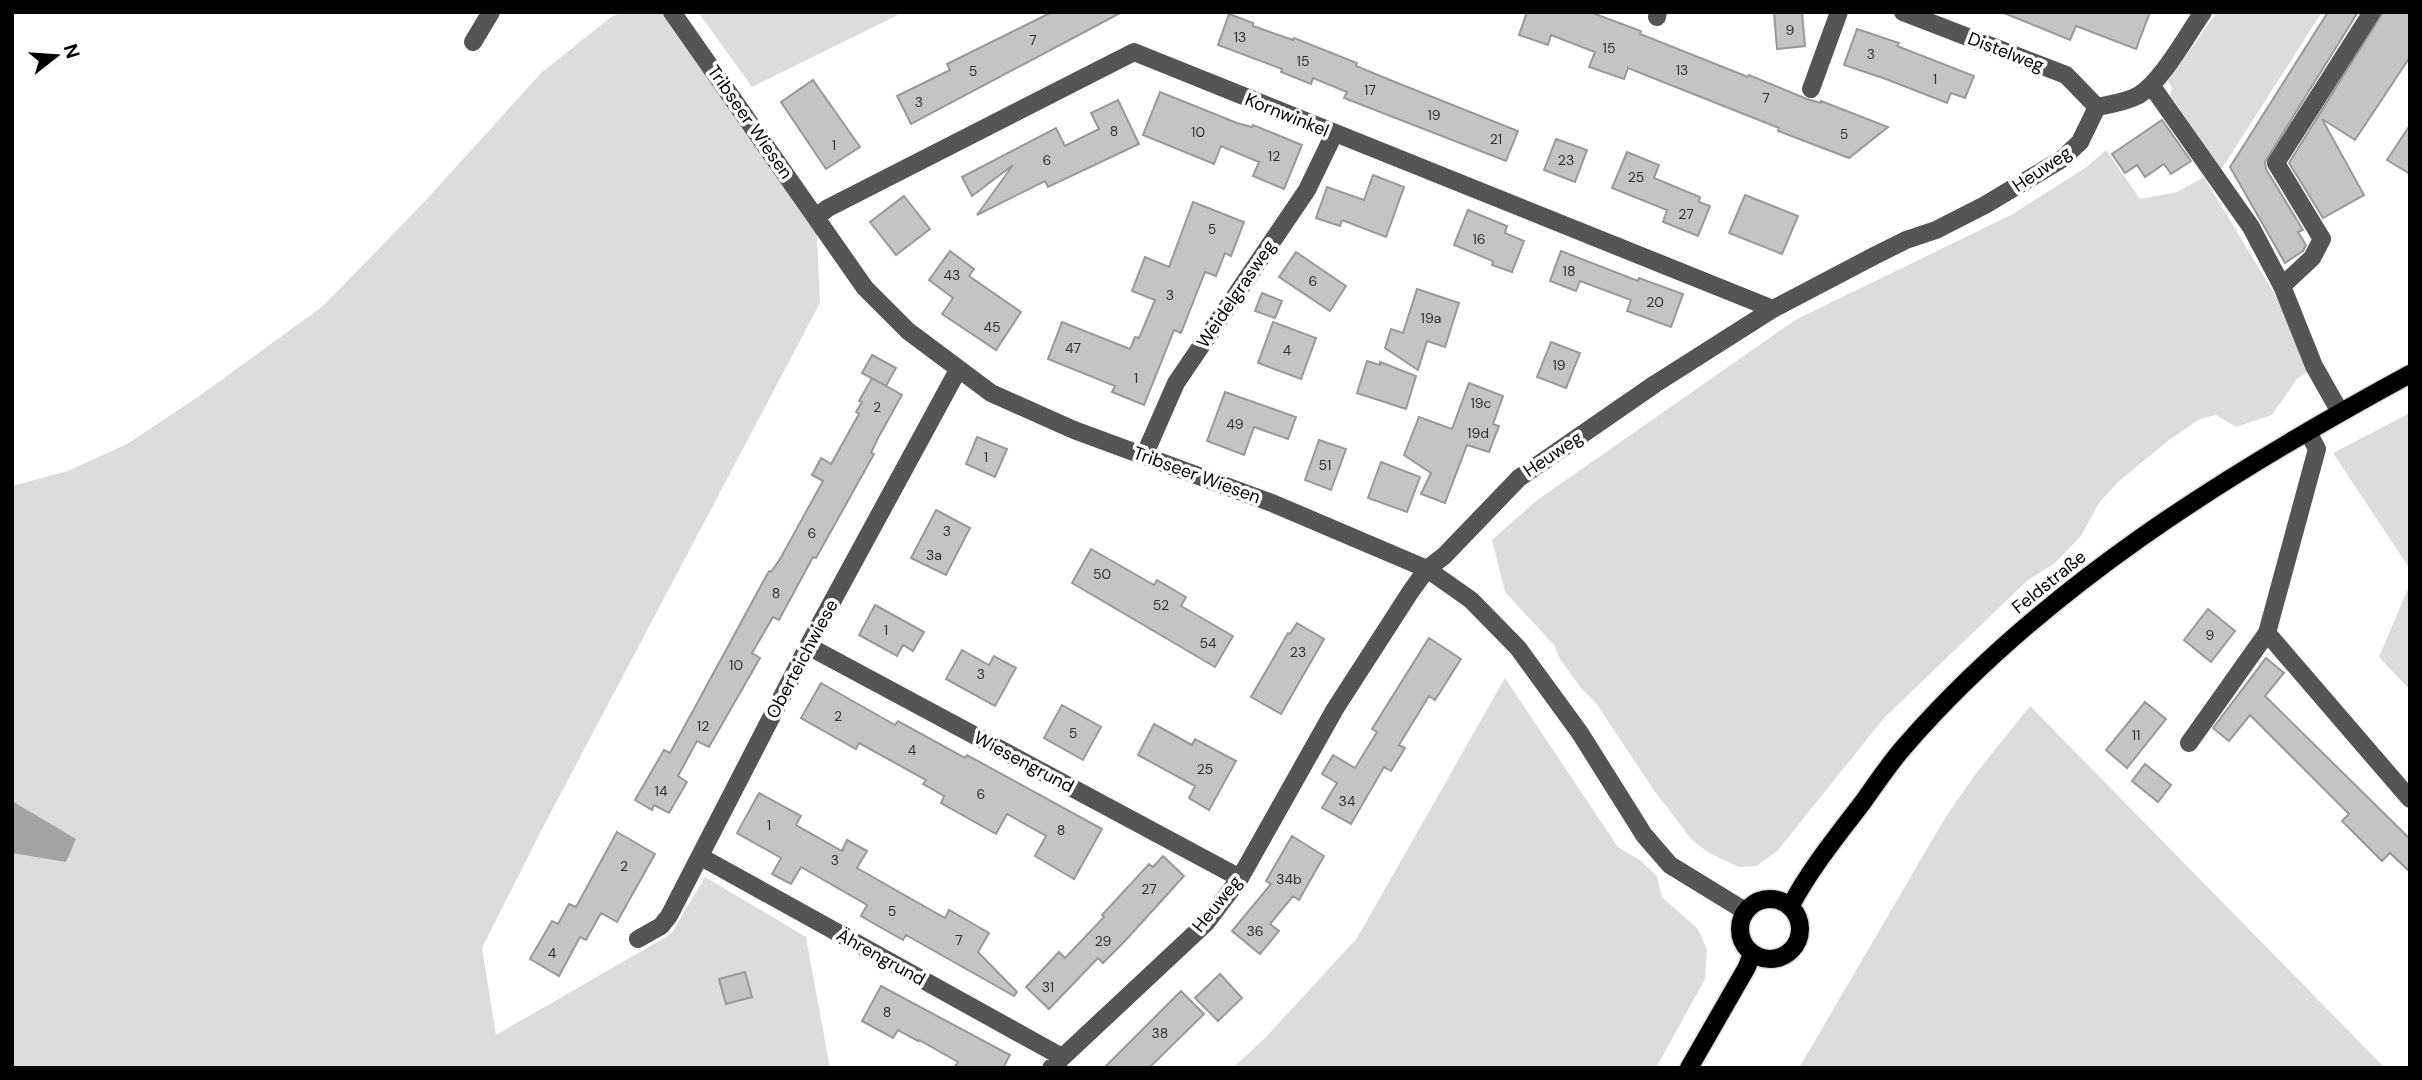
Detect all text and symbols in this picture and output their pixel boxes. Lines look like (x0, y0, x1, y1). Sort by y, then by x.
north arrow (21, 21, 91, 91)
house number: 9 (1786, 21, 1795, 39)
street label: Distelweg (1964, 26, 2048, 78)
house number: 13 (1234, 28, 1246, 46)
house number: 7 (1029, 31, 1037, 49)
house number: 15 (1603, 39, 1615, 57)
text: N (58, 41, 86, 61)
house number: 3 (1867, 45, 1875, 63)
house number: 15 (1297, 52, 1309, 70)
street label: Tribseer Wiesen (702, 60, 798, 184)
house number: 13 (1676, 61, 1688, 79)
house number: 5 (969, 62, 977, 80)
house number: 1 (1933, 70, 1937, 88)
house number: 17 (1364, 81, 1376, 99)
street label: Kornwinkel (1241, 87, 1333, 143)
house number: 7 (1762, 89, 1770, 107)
house number: 3 (915, 93, 923, 111)
house number: 19 (1427, 106, 1441, 124)
house number: 8 (1110, 122, 1118, 140)
house number: 10 (1191, 123, 1205, 141)
house number: 5 (1840, 125, 1848, 143)
house number: 21 (1490, 130, 1502, 148)
house number: 1 (832, 136, 836, 154)
street label: Heuweg (2008, 140, 2076, 198)
house number: 12 (1268, 147, 1280, 165)
house number: 6 (1043, 151, 1051, 169)
house number: 23 (1558, 151, 1574, 169)
house number: 25 (1628, 168, 1644, 186)
house number: 27 (1678, 205, 1694, 223)
house number: 5 (1208, 220, 1216, 238)
house number: 16 (1472, 230, 1486, 248)
street label: Weidelgrasweg (1191, 235, 1281, 353)
house number: 18 (1563, 262, 1575, 280)
house number: 43 (944, 266, 960, 284)
house number: 6 (1309, 272, 1317, 290)
house number: 3 (1166, 286, 1174, 304)
house number: 20 (1646, 293, 1664, 311)
house number: 19a (1421, 309, 1441, 327)
house number: 45 (983, 318, 1001, 336)
house number: 47 (1065, 339, 1081, 357)
house number: 4 (1283, 341, 1292, 359)
house number: 19 (1552, 356, 1566, 374)
house number: 1 (1134, 369, 1138, 387)
house number: 19c (1470, 394, 1492, 412)
house number: 2 (873, 398, 881, 416)
house number: 49 (1226, 415, 1244, 433)
house number: 19d (1467, 424, 1489, 442)
street label: Heuweg (1519, 425, 1587, 483)
street label: Tribseer Wiesen (1130, 441, 1264, 509)
house number: 1 (984, 448, 988, 466)
house number: 51 (1319, 456, 1331, 474)
house number: 3 (943, 522, 951, 540)
house number: 6 (808, 524, 816, 542)
street label: Feldstraße (2007, 545, 2091, 619)
house number: 3a (926, 546, 942, 564)
house number: 50 (1093, 565, 1111, 583)
house number: 8 (772, 584, 780, 602)
street label: Oberteichwiese (761, 595, 843, 723)
house number: 52 (1153, 596, 1169, 614)
house number: 1 (884, 621, 888, 639)
house number: 9 (2206, 626, 2215, 644)
house number: 54 (1199, 634, 1217, 652)
house number: 23 (1290, 643, 1306, 661)
house number: 10 (729, 656, 743, 674)
house number: 3 (977, 665, 985, 683)
house number: 2 (834, 707, 842, 725)
house number: 12 (697, 717, 709, 735)
house number: 5 (1069, 724, 1077, 742)
street label: Wiesengrund (970, 726, 1078, 798)
house number: 11 (2132, 726, 2140, 744)
house number: 4 (908, 741, 917, 759)
house number: 25 (1197, 760, 1213, 778)
house number: 14 (655, 782, 668, 800)
house number: 6 (977, 785, 985, 803)
house number: 34 (1339, 792, 1356, 810)
house number: 1 (767, 816, 771, 834)
house number: 8 (1057, 821, 1065, 839)
house number: 3 (831, 851, 839, 869)
house number: 2 (620, 857, 628, 875)
house number: 34b (1276, 870, 1302, 888)
street label: Heuweg (1187, 871, 1247, 937)
house number: 27 (1141, 880, 1157, 898)
house number: 5 (888, 902, 896, 920)
house number: 36 (1246, 922, 1264, 940)
street label: Ährengrund (832, 923, 930, 991)
house number: 7 (955, 931, 963, 949)
house number: 29 (1095, 932, 1112, 950)
house number: 4 (548, 944, 557, 962)
house number: 31 (1042, 978, 1054, 996)
house number: 8 (883, 1003, 891, 1021)
house number: 38 (1152, 1024, 1168, 1042)

